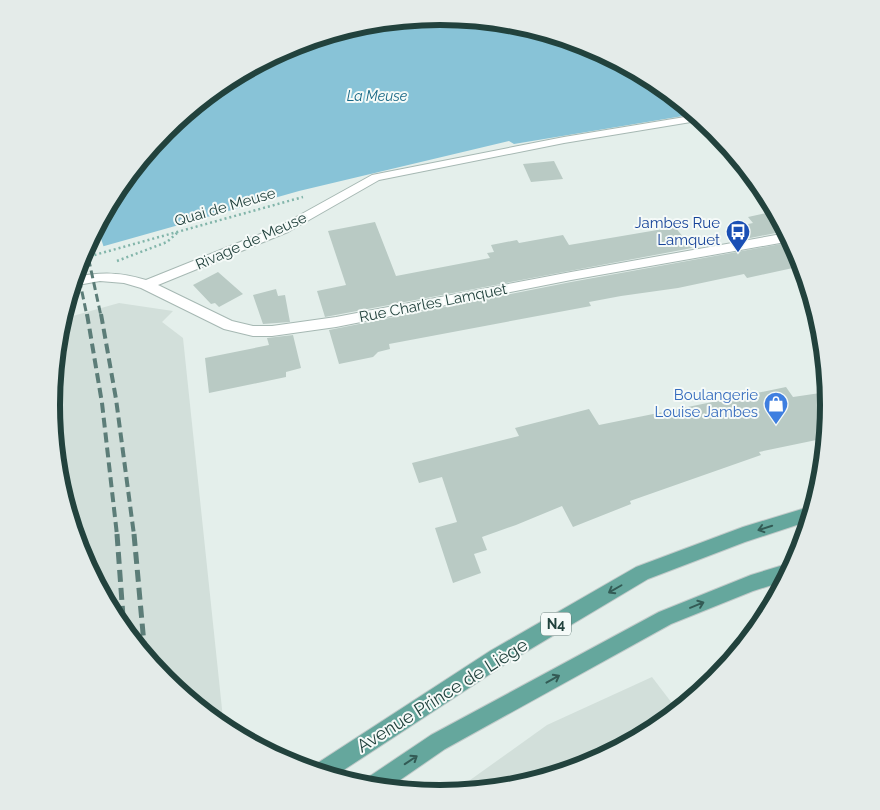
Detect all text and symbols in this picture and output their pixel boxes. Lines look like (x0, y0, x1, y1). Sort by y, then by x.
water label: La Meuse (347, 88, 408, 104)
street label: Quai de Meuse (172, 184, 278, 230)
street label: Rivage de Meuse (193, 208, 309, 274)
place label: Jambes Rue Lamquet (634, 214, 720, 249)
bus stop icon: Jambes Rue Lamquet (725, 219, 751, 253)
street label: Rue Charles Lamquet (358, 280, 508, 326)
place label: Boulangerie Louise Jambes (654, 386, 758, 421)
shop icon: Boulangerie Louise Jambes (763, 391, 789, 425)
one-way arrow (758, 524, 774, 533)
one-way arrow (609, 585, 623, 595)
one-way arrow (689, 600, 704, 609)
road number: N4 (541, 612, 571, 636)
street label: Avenue Prince de Liège (353, 633, 532, 756)
one-way arrow (545, 674, 559, 684)
one-way arrow (404, 755, 418, 765)

